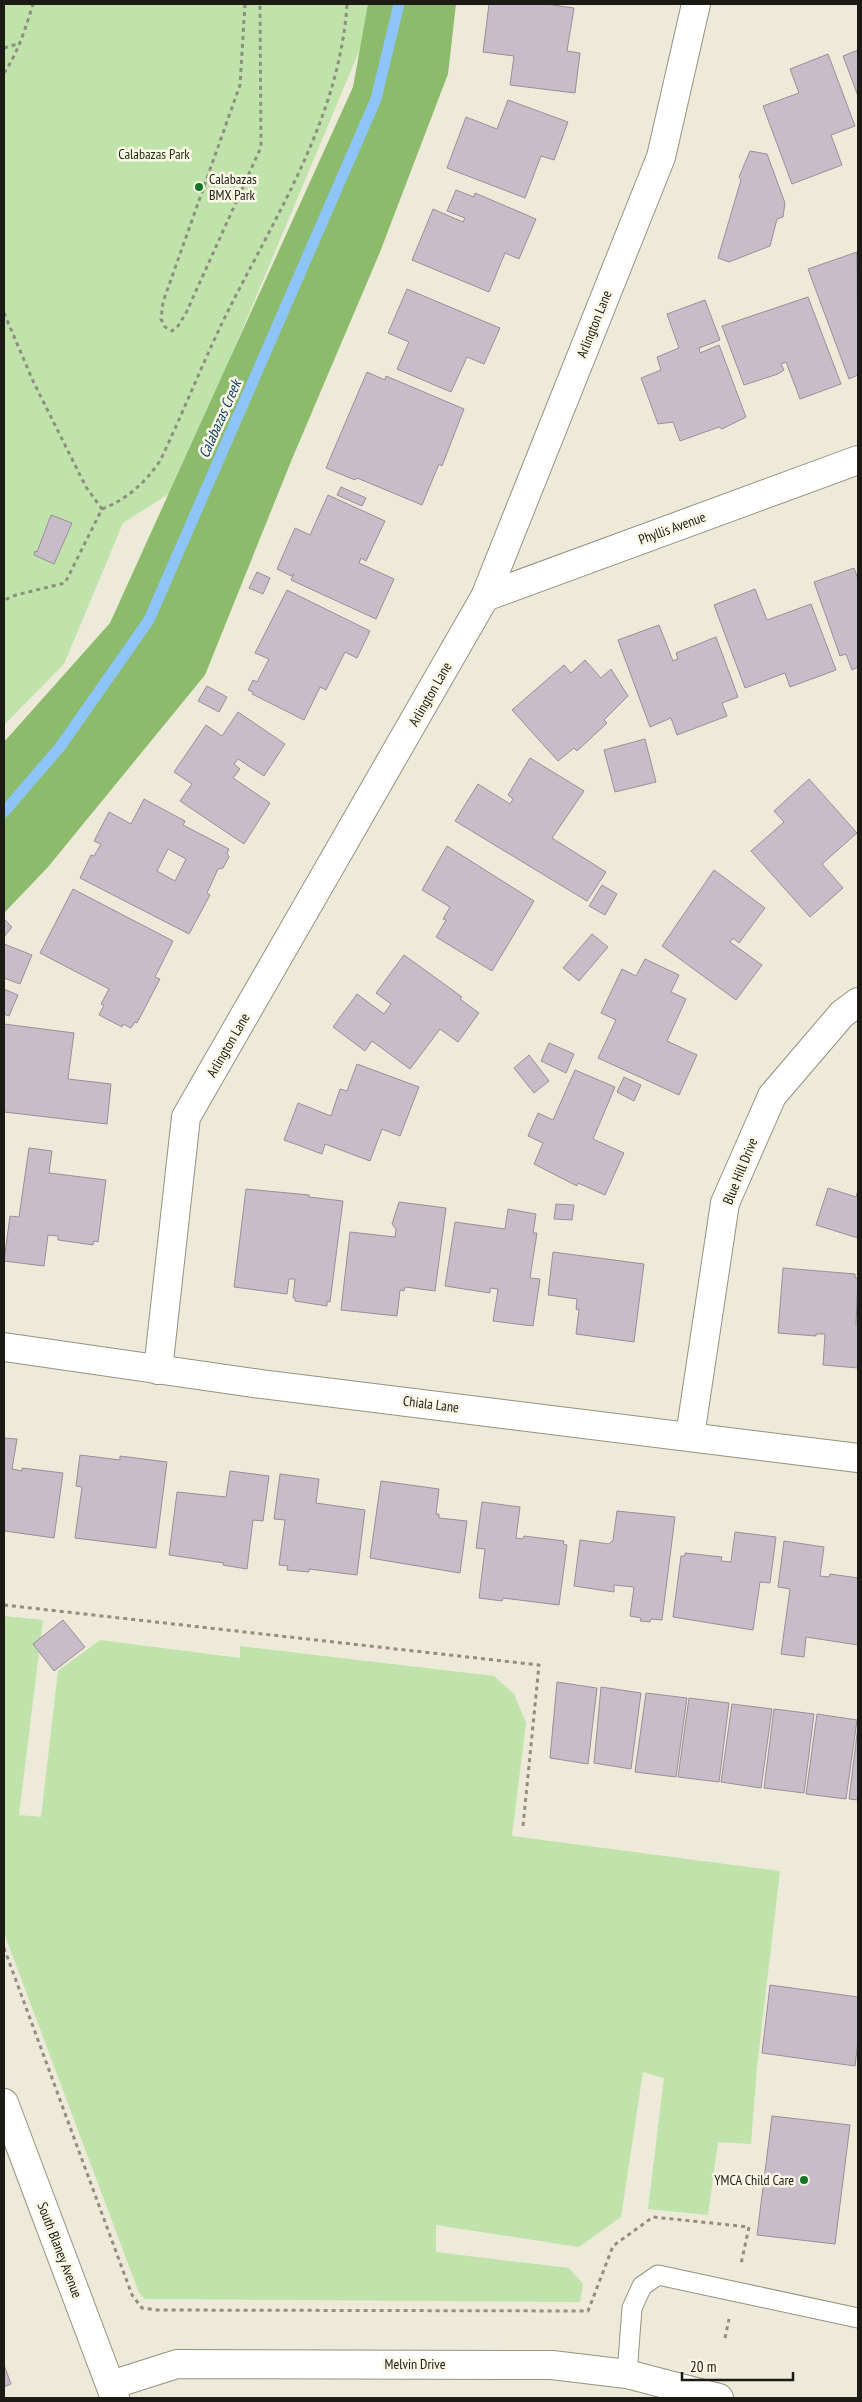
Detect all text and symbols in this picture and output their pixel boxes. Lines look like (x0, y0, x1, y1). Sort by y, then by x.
park label: Calabazas Park (118, 145, 190, 163)
place label: Calabazas BMX Park (209, 170, 257, 204)
marker: Calabazas BMX Park (193, 181, 205, 193)
street label: Arlington Lane (572, 288, 616, 360)
water label: Calabazas Creek (194, 375, 246, 461)
street label: Phyllis Avenue (636, 507, 708, 548)
street label: Arlington Lane (404, 659, 456, 729)
street label: Arlington Lane (202, 1010, 254, 1080)
street label: Blue Hill Drive (719, 1135, 762, 1207)
street label: Chiala Lane (402, 1392, 460, 1416)
place label: YMCA Child Care (714, 2171, 794, 2189)
marker: YMCA Child Care (798, 2174, 810, 2186)
street label: South Blaney Avenue (33, 2200, 87, 2301)
scale bar (682, 2350, 793, 2382)
street label: Melvin Drive (385, 2355, 446, 2373)
text: 20 m (690, 2357, 716, 2376)

